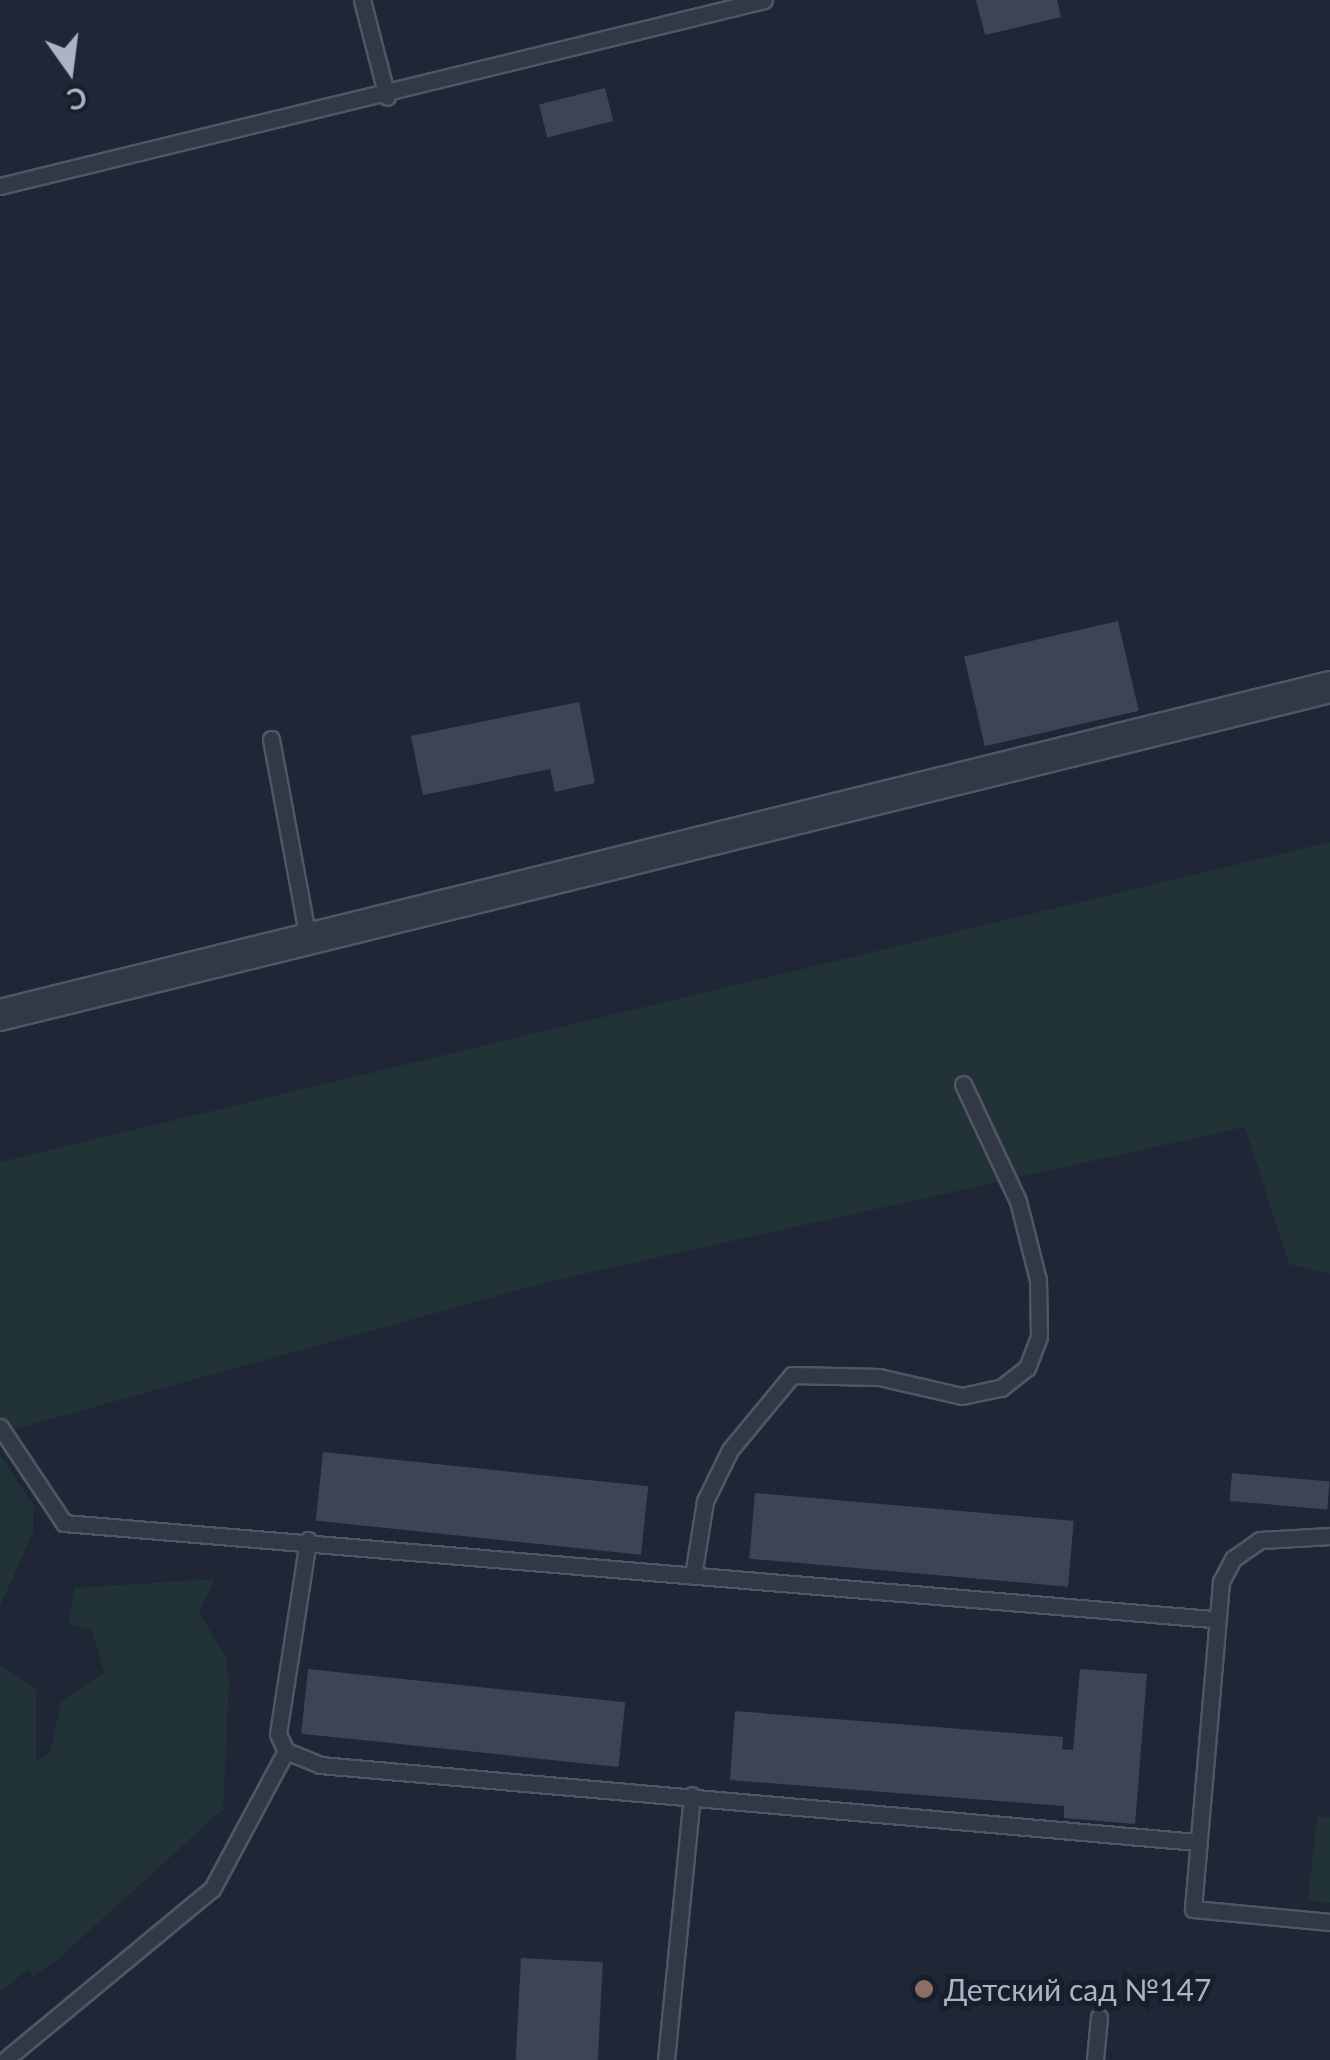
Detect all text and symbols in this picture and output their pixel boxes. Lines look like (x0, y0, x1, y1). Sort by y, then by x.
north arrow (20, 20, 120, 120)
text: С (64, 80, 90, 118)
place label: Детский сад №147 (944, 1971, 1211, 2007)
marker: Детский сад №147 (913, 1978, 935, 2000)

